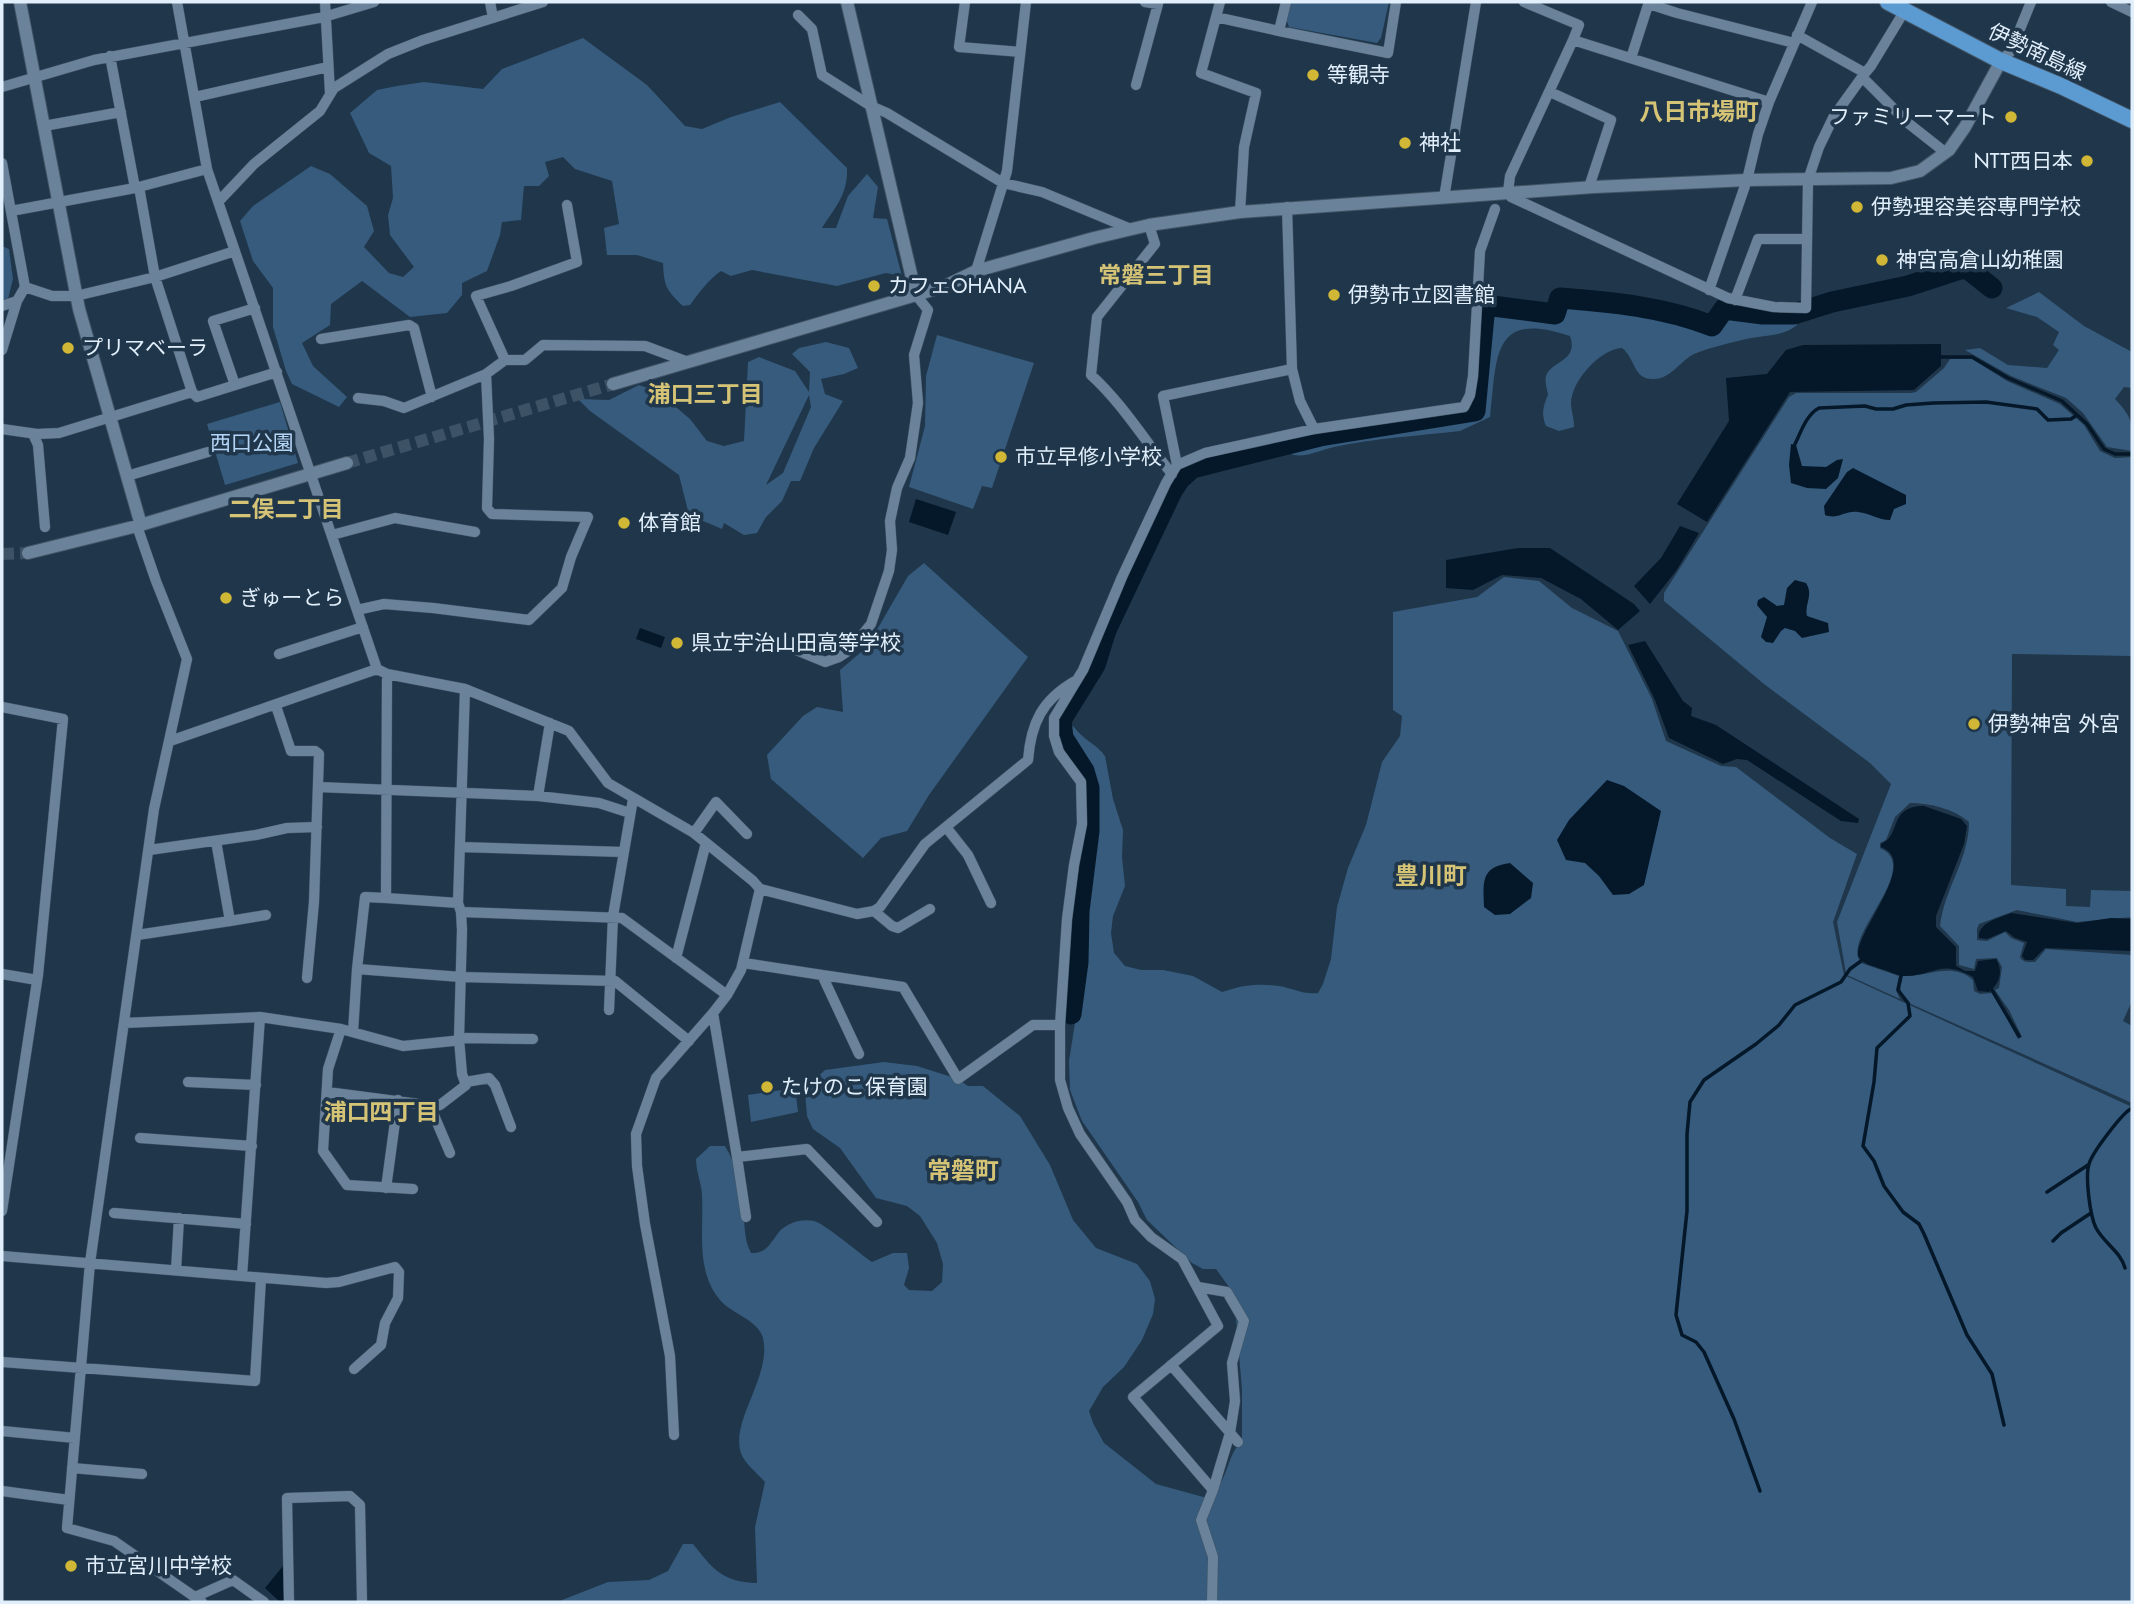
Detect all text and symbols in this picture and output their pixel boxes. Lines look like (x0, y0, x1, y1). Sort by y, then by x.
street label: 伊勢南島線 (1983, 16, 2091, 88)
place label: 等観寺 (1327, 60, 1390, 90)
marker: 等観寺 (1305, 67, 1321, 83)
district label: 八日市場町 (1639, 94, 1759, 129)
place label: ファミリーマート (1829, 102, 1997, 132)
marker: ファミリーマート (2003, 109, 2019, 125)
place label: 神社 (1419, 128, 1461, 158)
marker: 神社 (1397, 135, 1413, 151)
place label: NTT西日本 (1974, 146, 2073, 176)
marker: NTT西日本 (2079, 153, 2095, 169)
place label: 伊勢理容美容専門学校 (1871, 192, 2081, 222)
marker: 伊勢理容美容専門学校 (1849, 199, 1865, 215)
place label: 神宮高倉山幼稚園 (1896, 245, 2064, 275)
marker: 神宮高倉山幼稚園 (1874, 252, 1890, 268)
district label: 常磐三丁目 (1099, 258, 1214, 292)
place label: カフェOHANA (888, 271, 1027, 301)
marker: カフェOHANA (866, 278, 882, 294)
place label: 伊勢市立図書館 (1348, 280, 1495, 310)
marker: 伊勢市立図書館 (1326, 287, 1342, 303)
place label: プリマベーラ (82, 333, 208, 363)
marker: プリマベーラ (60, 340, 76, 356)
district label: 浦口三丁目 (648, 377, 763, 411)
park label: 西口公園 (210, 428, 294, 458)
place label: 市立早修小学校 (1015, 442, 1162, 472)
marker: 市立早修小学校 (993, 449, 1009, 465)
district label: 二俣二丁目 (229, 492, 344, 526)
place label: 体育館 (638, 508, 701, 538)
marker: 体育館 (616, 515, 632, 531)
place label: ぎゅーとら (240, 583, 344, 613)
marker: ぎゅーとら (218, 590, 234, 606)
place label: 県立宇治山田高等学校 (691, 628, 901, 658)
marker: 県立宇治山田高等学校 (669, 635, 685, 651)
place label: 伊勢神宮 外宮 (1988, 709, 2120, 739)
marker: 伊勢神宮 外宮 (1966, 716, 1982, 732)
district label: 豊川町 (1395, 858, 1467, 893)
place label: たけのこ保育園 (781, 1072, 928, 1102)
marker: たけのこ保育園 (759, 1079, 775, 1095)
district label: 浦口四丁目 (324, 1095, 439, 1129)
district label: 常磐町 (927, 1153, 999, 1188)
place label: 市立宮川中学校 (85, 1551, 232, 1581)
marker: 市立宮川中学校 (63, 1558, 79, 1574)

